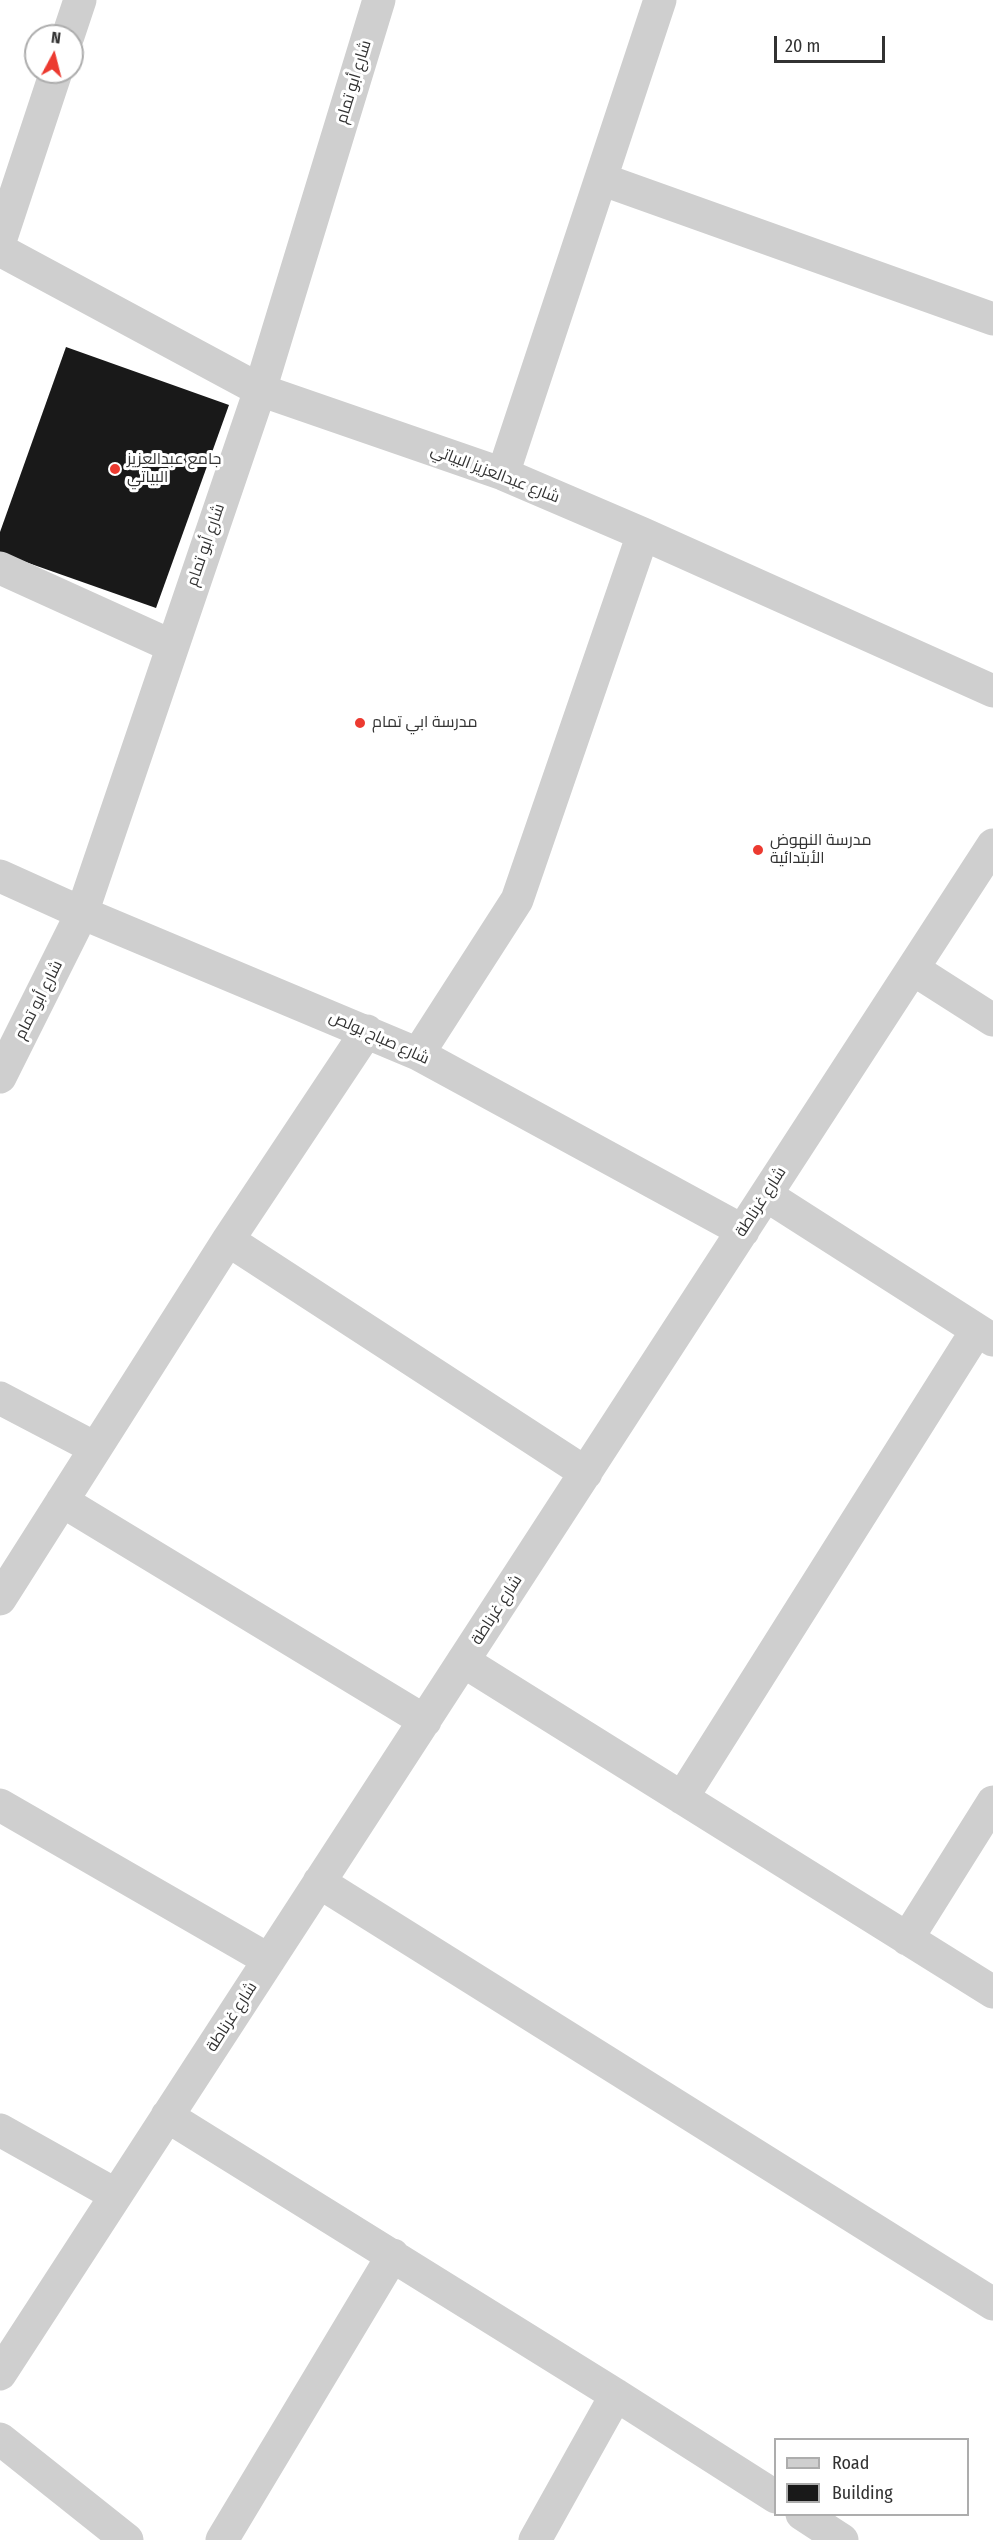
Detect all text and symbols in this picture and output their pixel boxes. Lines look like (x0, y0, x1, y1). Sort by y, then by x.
north arrow (24, 24, 84, 84)
scale bar (777, 24, 888, 62)
text: N (50, 28, 62, 48)
text: 20 m (785, 35, 820, 57)
street label: شارع أبو تمام (332, 38, 376, 126)
street label: شارع عبدالعزيز البياتي (428, 441, 562, 507)
place label: جامع عبدالعزيز البياتي (127, 450, 221, 488)
marker: جامع عبدالعزيز البياتي (108, 462, 122, 476)
street label: شارع أبو تمام (183, 501, 229, 589)
place label: مدرسة ابي تمام (372, 713, 478, 733)
marker: مدرسة ابي تمام (353, 716, 367, 730)
place label: مدرسة النهوض الأبتدائية (770, 831, 872, 869)
marker: مدرسة النهوض الأبتدائية (751, 843, 765, 857)
street label: شارع أبو تمام (11, 957, 67, 1043)
street label: شارع صباح بولص (326, 1007, 432, 1069)
street label: شارع غرناطة (731, 1164, 791, 1240)
street label: شارع غرناطة (467, 1572, 527, 1648)
street label: شارع غرناطة (202, 1979, 262, 2055)
legend (774, 2438, 969, 2516)
text: Road (832, 2452, 869, 2474)
text: Building (832, 2482, 893, 2504)

